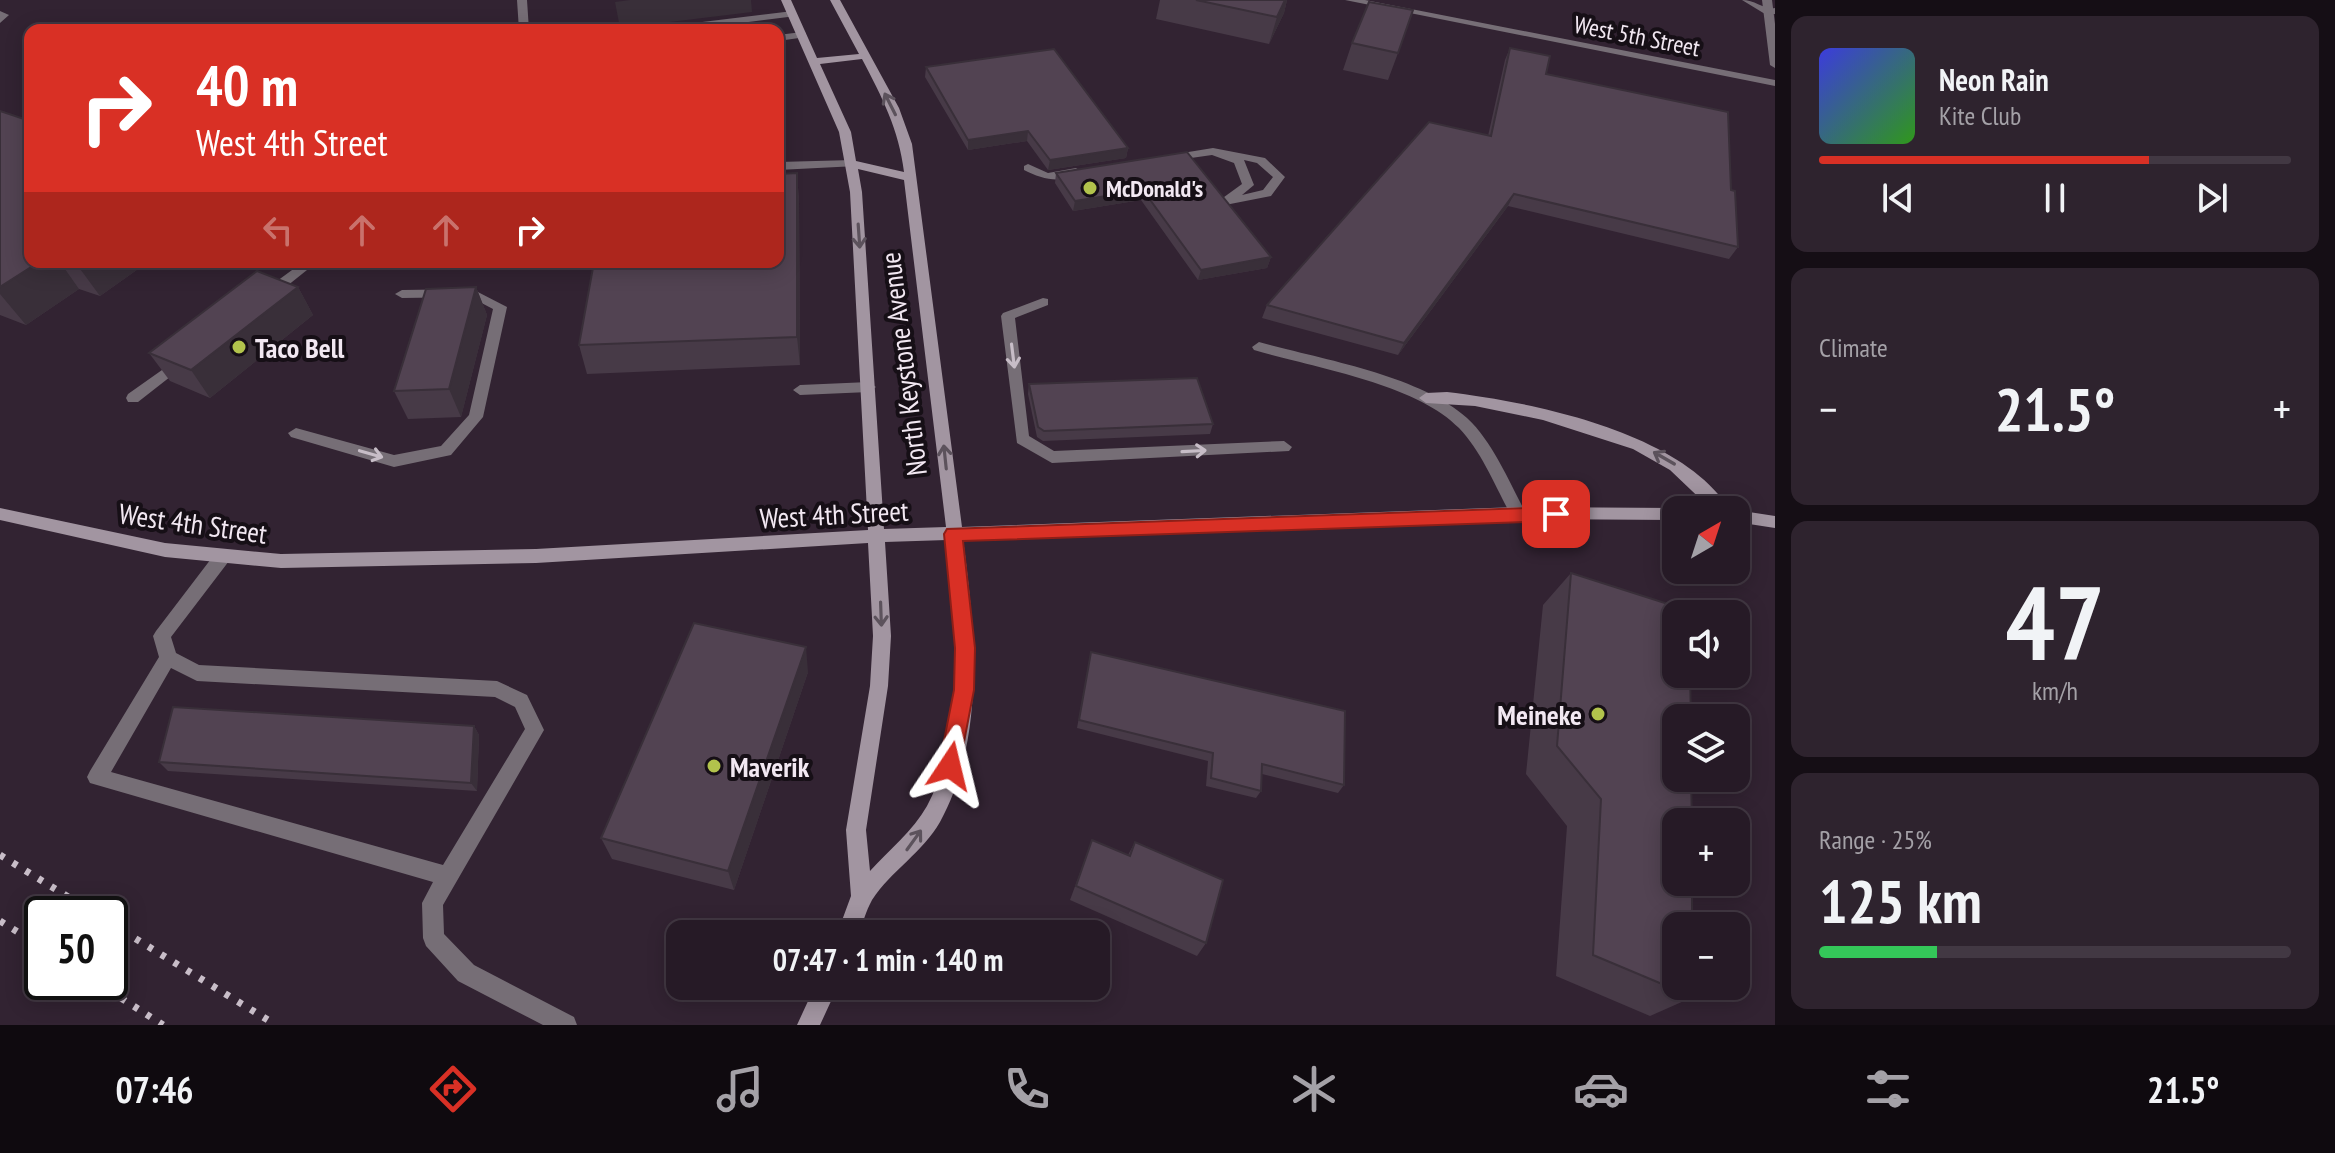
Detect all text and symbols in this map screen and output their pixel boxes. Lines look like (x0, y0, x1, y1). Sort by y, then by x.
street label: West 5th Street (1571, 9, 1703, 63)
text: 40 m (196, 49, 298, 121)
icon: right (64, 56, 168, 160)
text: Neon Rain (1939, 60, 2049, 99)
one-way arrow (882, 93, 897, 117)
text: Kite Club (1939, 99, 2021, 132)
text: West 4th Street (196, 119, 388, 166)
place label: McDonald's (1106, 173, 1203, 204)
icon: previous (1876, 176, 1920, 220)
icon: pause (2033, 176, 2077, 220)
icon: next (2190, 176, 2234, 220)
marker: McDonald's (1081, 179, 1099, 197)
icon: left (256, 208, 300, 252)
icon: ahead (340, 208, 384, 252)
icon: ahead (424, 208, 468, 252)
icon: right (508, 208, 552, 252)
one-way arrow (852, 222, 867, 249)
street label: North Keystone Avenue (871, 250, 935, 478)
place label: Taco Bell (255, 329, 345, 366)
text: Climate (1819, 331, 1888, 364)
marker: Taco Bell (230, 338, 248, 356)
one-way arrow (1005, 342, 1020, 369)
text: 21.5° (1995, 370, 2115, 448)
text: − (1819, 380, 1837, 437)
text: + (2273, 380, 2291, 437)
one-way arrow (1180, 443, 1207, 458)
one-way arrow (937, 444, 952, 471)
one-way arrow (357, 447, 383, 462)
one-way arrow (1653, 450, 1676, 466)
pin (1522, 480, 1590, 548)
street label: West 4th Street (759, 492, 910, 536)
icon: arrive (1534, 492, 1578, 536)
street label: West 4th Street (117, 494, 270, 552)
north arrow (1662, 496, 1750, 584)
map controls (1662, 496, 1750, 1000)
text: 47 (2005, 554, 2105, 689)
one-way arrow (874, 600, 889, 627)
button: sound (1662, 600, 1750, 688)
text: km/h (2032, 674, 2078, 707)
place label: Meineke (1497, 696, 1582, 733)
button: layers (1662, 704, 1750, 792)
marker: Meineke (1589, 705, 1607, 723)
position arrow (908, 724, 992, 808)
place label: Maverik (730, 748, 810, 785)
marker: Maverik (705, 757, 723, 775)
button: + (1662, 808, 1750, 896)
text: Range · 25% (1819, 823, 1932, 856)
one-way arrow (906, 830, 922, 852)
text: 125 km (1819, 862, 1982, 940)
speed limit sign: 50 (24, 896, 128, 1000)
button: − (1662, 912, 1750, 1000)
text: 07:47 · 1 min · 140 m (773, 940, 1003, 979)
icon: directions (425, 1061, 481, 1117)
icon: music (712, 1061, 768, 1117)
icon: phone (999, 1061, 1055, 1117)
icon: climate (1286, 1061, 1342, 1117)
icon: car (1573, 1061, 1629, 1117)
icon: filters (1860, 1061, 1916, 1117)
text: 07:46 (116, 1066, 193, 1113)
text: 21.5° (2147, 1066, 2219, 1113)

